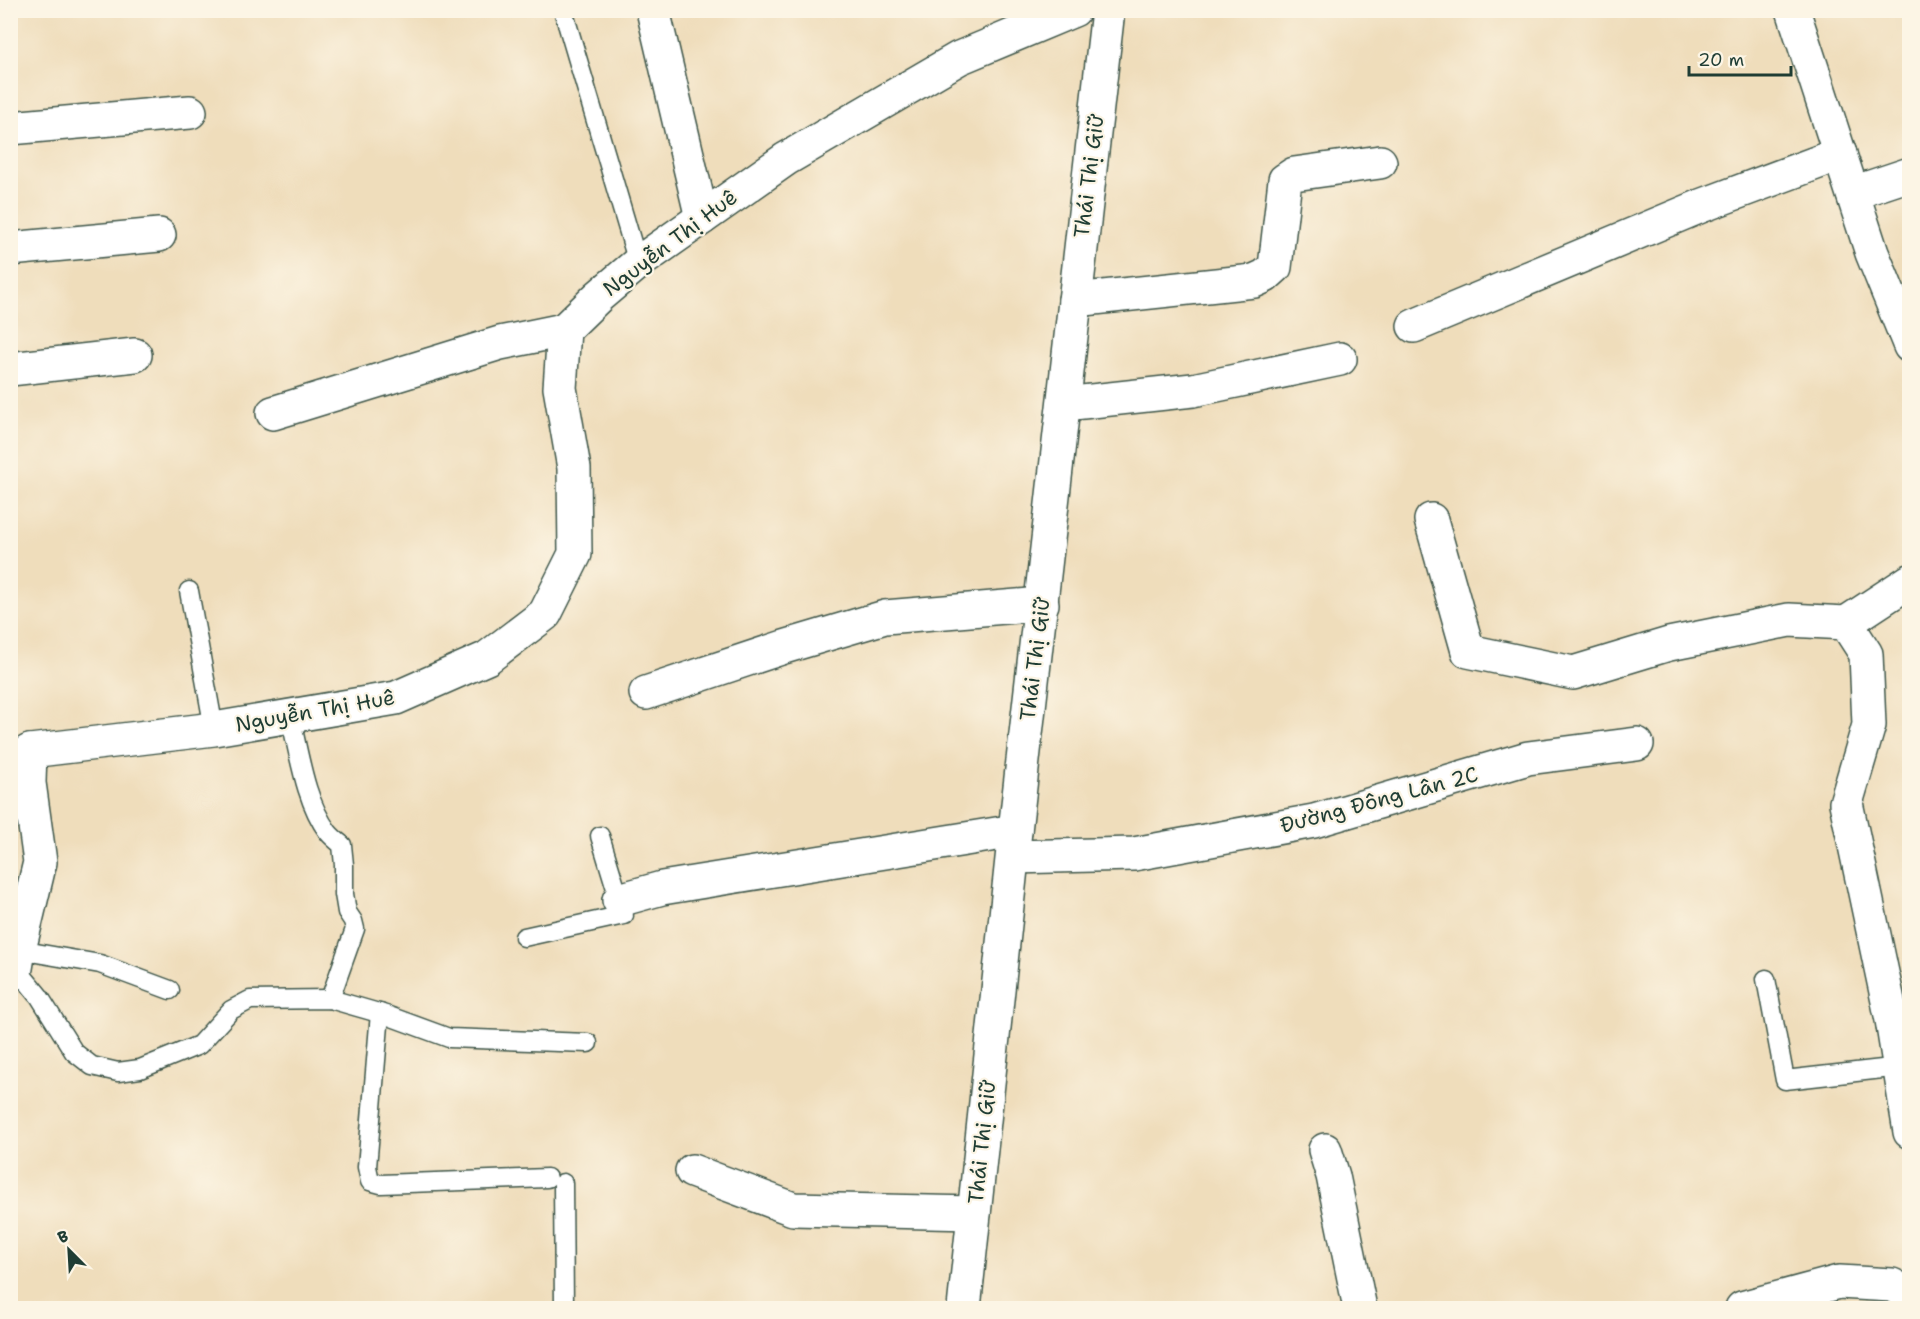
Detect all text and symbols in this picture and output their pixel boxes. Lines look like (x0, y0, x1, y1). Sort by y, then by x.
scale bar (1689, 39, 1791, 77)
text: 20 m (1698, 48, 1744, 72)
street label: Thái Thị Giữ (1068, 112, 1111, 239)
street label: Nguyễn Thị Huê (597, 183, 743, 303)
street label: Thái Thị Giữ (1014, 595, 1057, 722)
street label: Nguyễn Thị Huê (233, 683, 397, 739)
street label: Đường Đông Lân 2C (1277, 760, 1481, 840)
street label: Thái Thị Giữ (962, 1078, 1002, 1205)
north arrow (39, 1220, 99, 1280)
text: B (54, 1225, 72, 1248)

